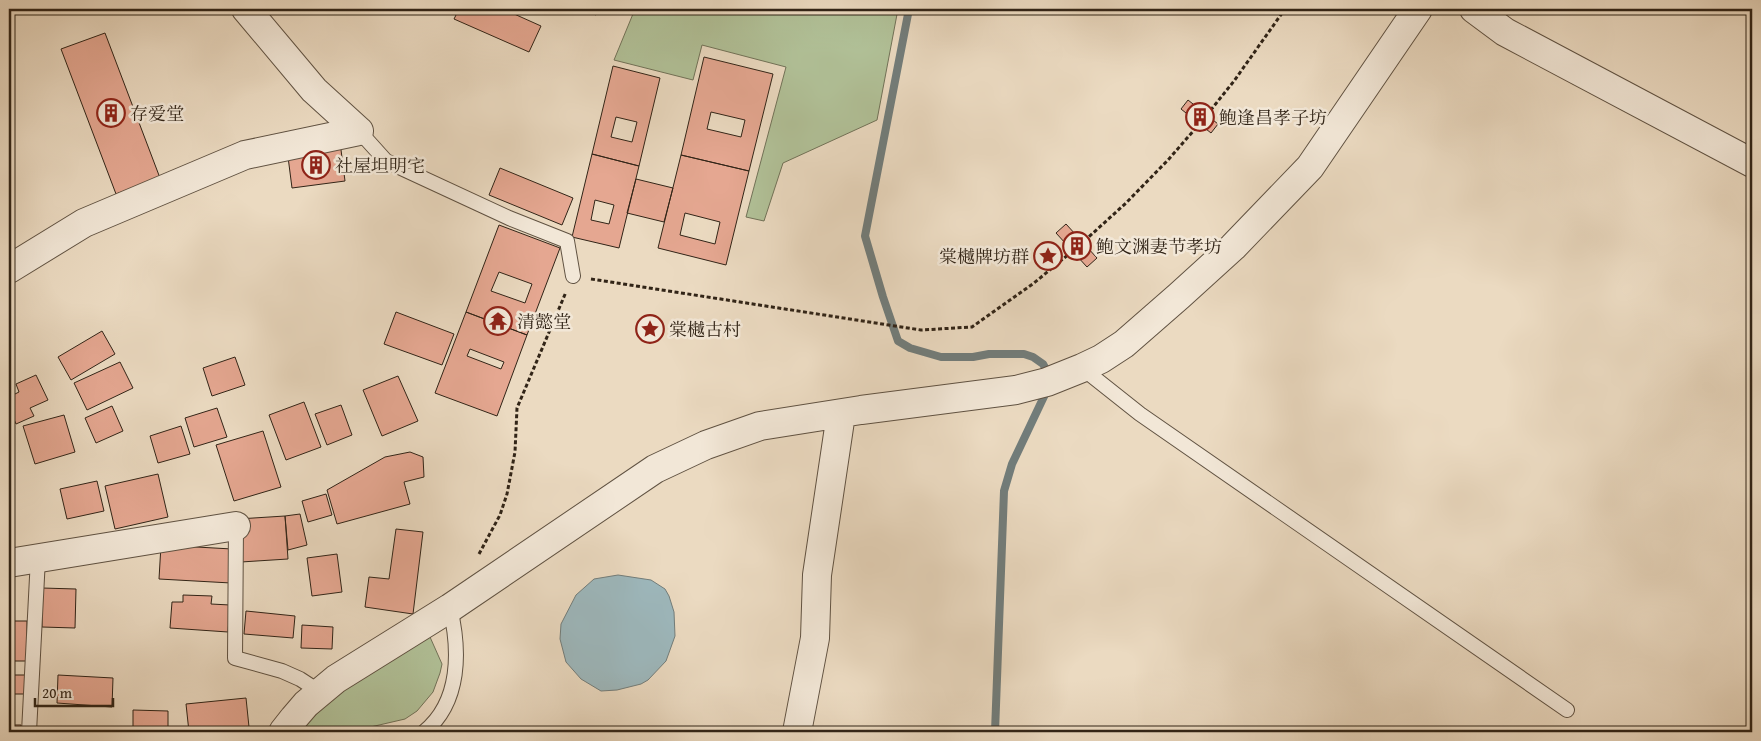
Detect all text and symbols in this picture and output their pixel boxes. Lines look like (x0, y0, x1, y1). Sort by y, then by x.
building icon: 存爱堂 (96, 98, 126, 128)
place label: 存爱堂 (130, 100, 184, 127)
building icon: 鲍逢昌孝子坊 (1185, 102, 1215, 132)
place label: 鲍逢昌孝子坊 (1219, 104, 1327, 131)
building icon: 社屋坦明宅 (301, 150, 331, 180)
place label: 社屋坦明宅 (335, 152, 425, 179)
building icon: 鲍文渊妻节孝坊 (1062, 231, 1092, 261)
place label: 鲍文渊妻节孝坊 (1096, 233, 1222, 260)
place icon: 棠樾牌坊群 (1033, 241, 1063, 271)
place label: 棠樾牌坊群 (939, 243, 1029, 270)
temple icon: 清懿堂 (483, 306, 513, 336)
place label: 清懿堂 (517, 308, 571, 335)
place icon: 棠樾古村 (635, 314, 665, 344)
place label: 棠樾古村 (669, 316, 741, 343)
scale bar (35, 676, 112, 708)
text: 20 m (42, 682, 73, 703)

